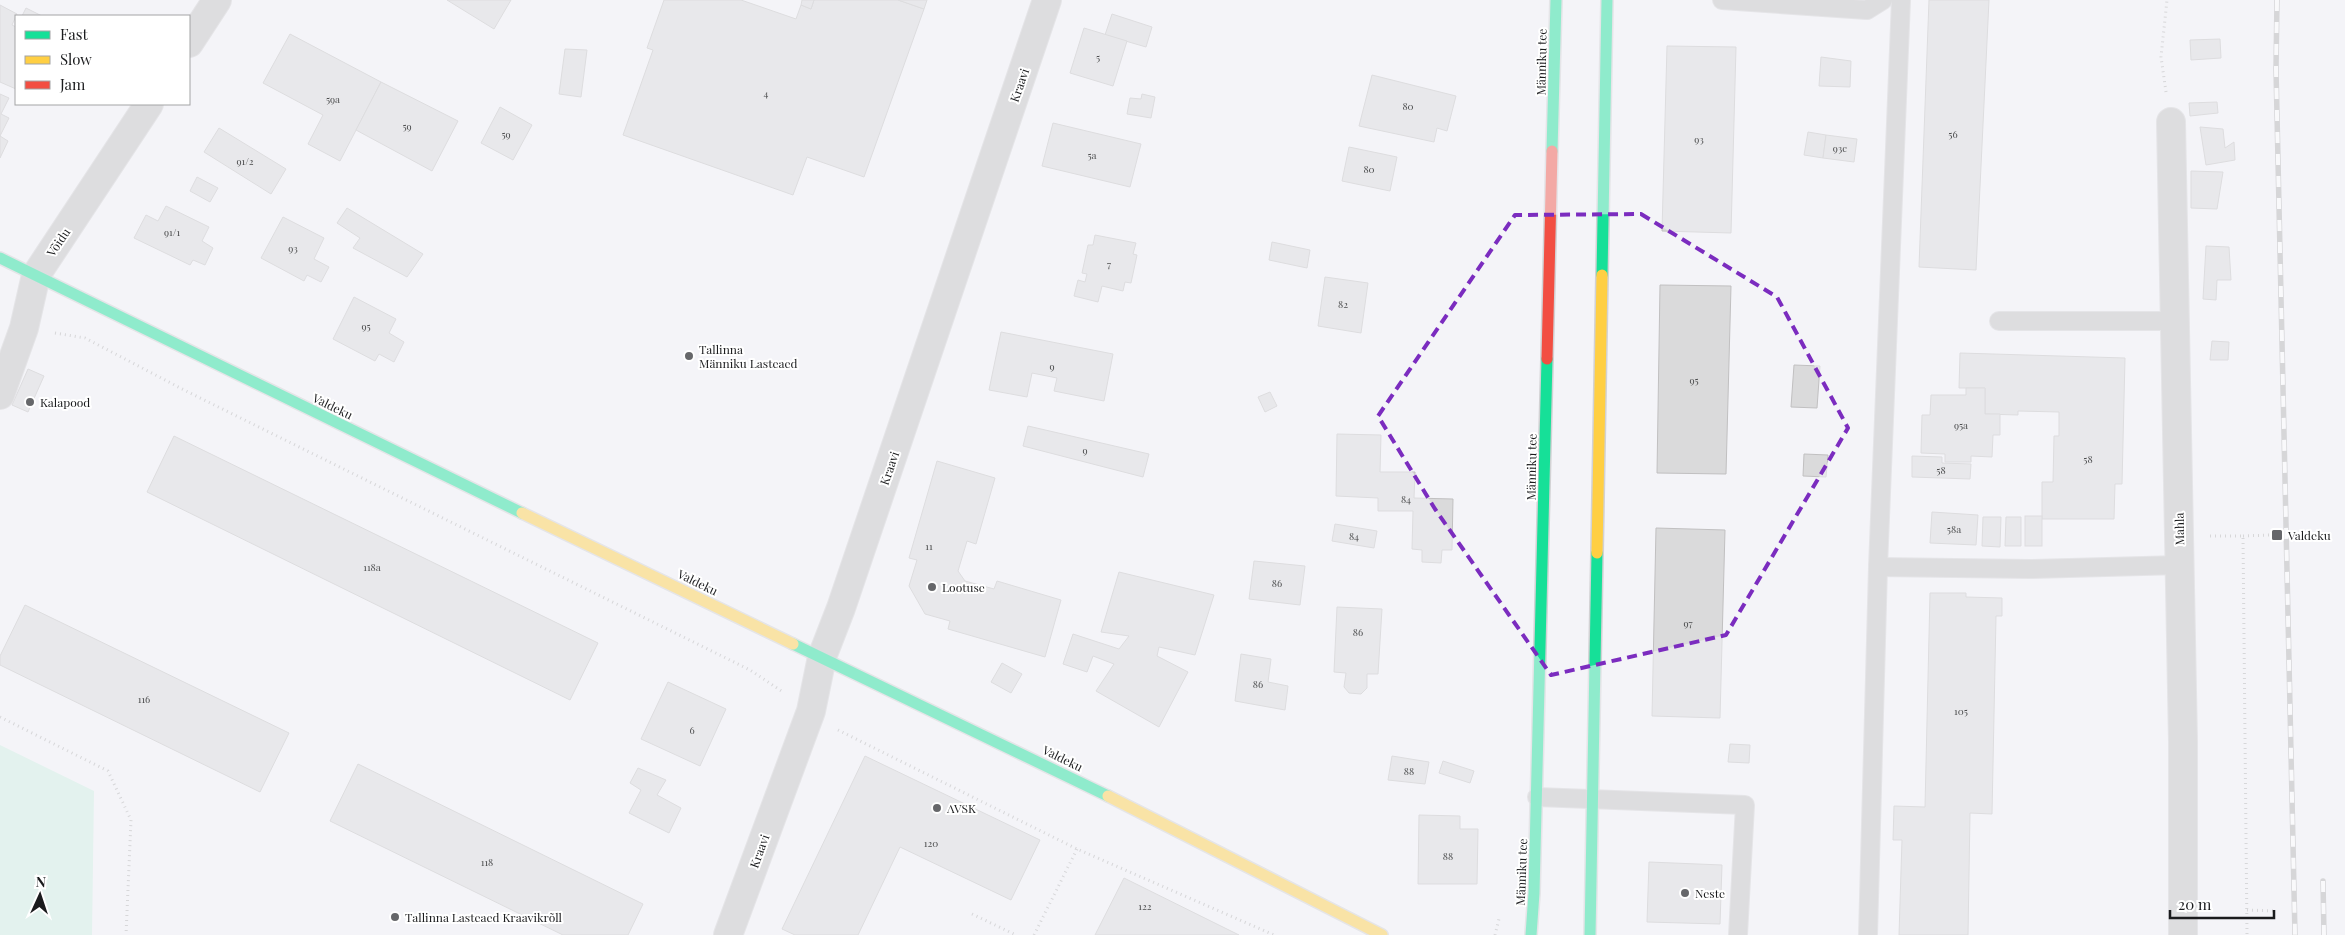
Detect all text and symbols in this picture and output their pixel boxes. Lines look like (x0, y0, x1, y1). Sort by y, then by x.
legend (15, 15, 190, 105)
text: Fast (60, 24, 89, 44)
street label: Männiku tee (1532, 28, 1550, 96)
text: Slow (60, 49, 92, 69)
house number: 5 (1096, 50, 1100, 64)
street label: Kraavi (1006, 66, 1032, 104)
text: Jam (59, 74, 86, 94)
house number: 4 (764, 86, 769, 100)
house number: 59a (326, 92, 340, 106)
house number: 80 (1402, 99, 1414, 113)
house number: 59 (402, 119, 412, 133)
house number: 59 (501, 127, 511, 141)
house number: 56 (1948, 127, 1958, 141)
house number: 93 (1694, 132, 1704, 146)
house number: 93c (1833, 141, 1847, 155)
house number: 5a (1087, 148, 1097, 162)
house number: 91/2 (236, 154, 254, 168)
house number: 80 (1363, 162, 1375, 176)
street label: Võidu (42, 225, 73, 260)
house number: 91/1 (164, 225, 180, 239)
house number: 93 (288, 241, 298, 255)
house number: 7 (1107, 257, 1111, 271)
house number: 82 (1338, 297, 1348, 311)
house number: 95 (361, 319, 371, 333)
place label: Tallinna Männiku Lasteaed (699, 341, 798, 371)
marker: Tallinna Männiku Lasteaed (683, 350, 695, 362)
house number: 9 (1049, 359, 1055, 373)
house number: 95 (1689, 373, 1699, 387)
street label: Valdeku (309, 389, 356, 423)
place label: Kalapood (40, 394, 90, 410)
marker: Kalapood (24, 396, 36, 408)
house number: 95a (1954, 418, 1968, 432)
street label: Männiku tee (1522, 433, 1540, 501)
house number: 9 (1082, 443, 1088, 457)
street label: Kraavi (876, 449, 902, 487)
house number: 58 (2083, 452, 2093, 466)
house number: 58 (1936, 463, 1946, 477)
house number: 84 (1401, 492, 1411, 506)
street label: Mahla (2171, 512, 2187, 546)
house number: 58a (1947, 522, 1961, 536)
place label: Valdeku (2287, 527, 2331, 543)
marker: Valdeku (2270, 528, 2284, 542)
house number: 84 (1349, 529, 1359, 543)
house number: 11 (925, 539, 933, 553)
house number: 118a (363, 560, 381, 574)
street label: Valdeku (674, 565, 721, 599)
house number: 86 (1272, 576, 1282, 590)
place label: Lootuse (942, 579, 985, 595)
marker: Lootuse (926, 581, 938, 593)
house number: 97 (1683, 616, 1693, 630)
house number: 86 (1353, 625, 1363, 639)
house number: 86 (1253, 677, 1263, 691)
house number: 116 (138, 692, 150, 706)
house number: 105 (1954, 704, 1968, 718)
house number: 6 (689, 723, 695, 737)
street label: Valdeku (1039, 741, 1086, 775)
house number: 88 (1404, 764, 1414, 778)
place label: AVSK (946, 800, 976, 816)
marker: AVSK (931, 802, 943, 814)
street label: Kraavi (746, 832, 773, 870)
house number: 120 (924, 836, 938, 850)
street label: Männiku tee (1512, 838, 1530, 906)
house number: 88 (1443, 849, 1453, 863)
house number: 118 (481, 855, 493, 869)
north arrow (15, 870, 65, 920)
text: N (35, 872, 46, 891)
place label: Neste (1695, 885, 1725, 901)
marker: Neste (1679, 887, 1691, 899)
scale bar (2170, 888, 2274, 920)
text: 20 m (2178, 894, 2212, 914)
house number: 122 (1138, 899, 1152, 913)
place label: Tallinna Lasteaed Kraavikrõll (405, 909, 563, 925)
marker: Tallinna Lasteaed Kraavikrõll (389, 911, 401, 923)

